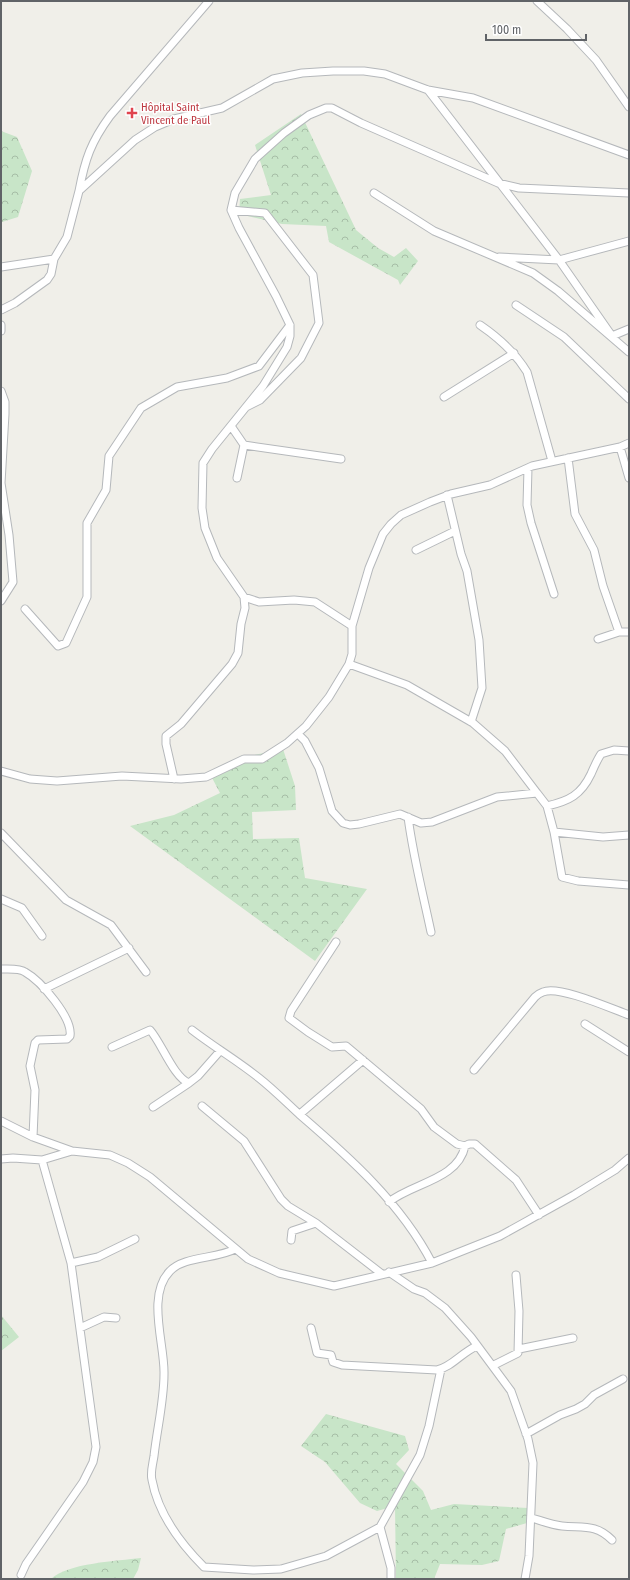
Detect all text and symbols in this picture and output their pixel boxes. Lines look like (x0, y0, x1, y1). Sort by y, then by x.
scale bar (486, 16, 586, 42)
text: 100 m (492, 23, 521, 37)
place label: Hôpital Saint Vincent de Paul (141, 101, 210, 127)
marker: Hôpital Saint Vincent de Paul (126, 107, 138, 119)

